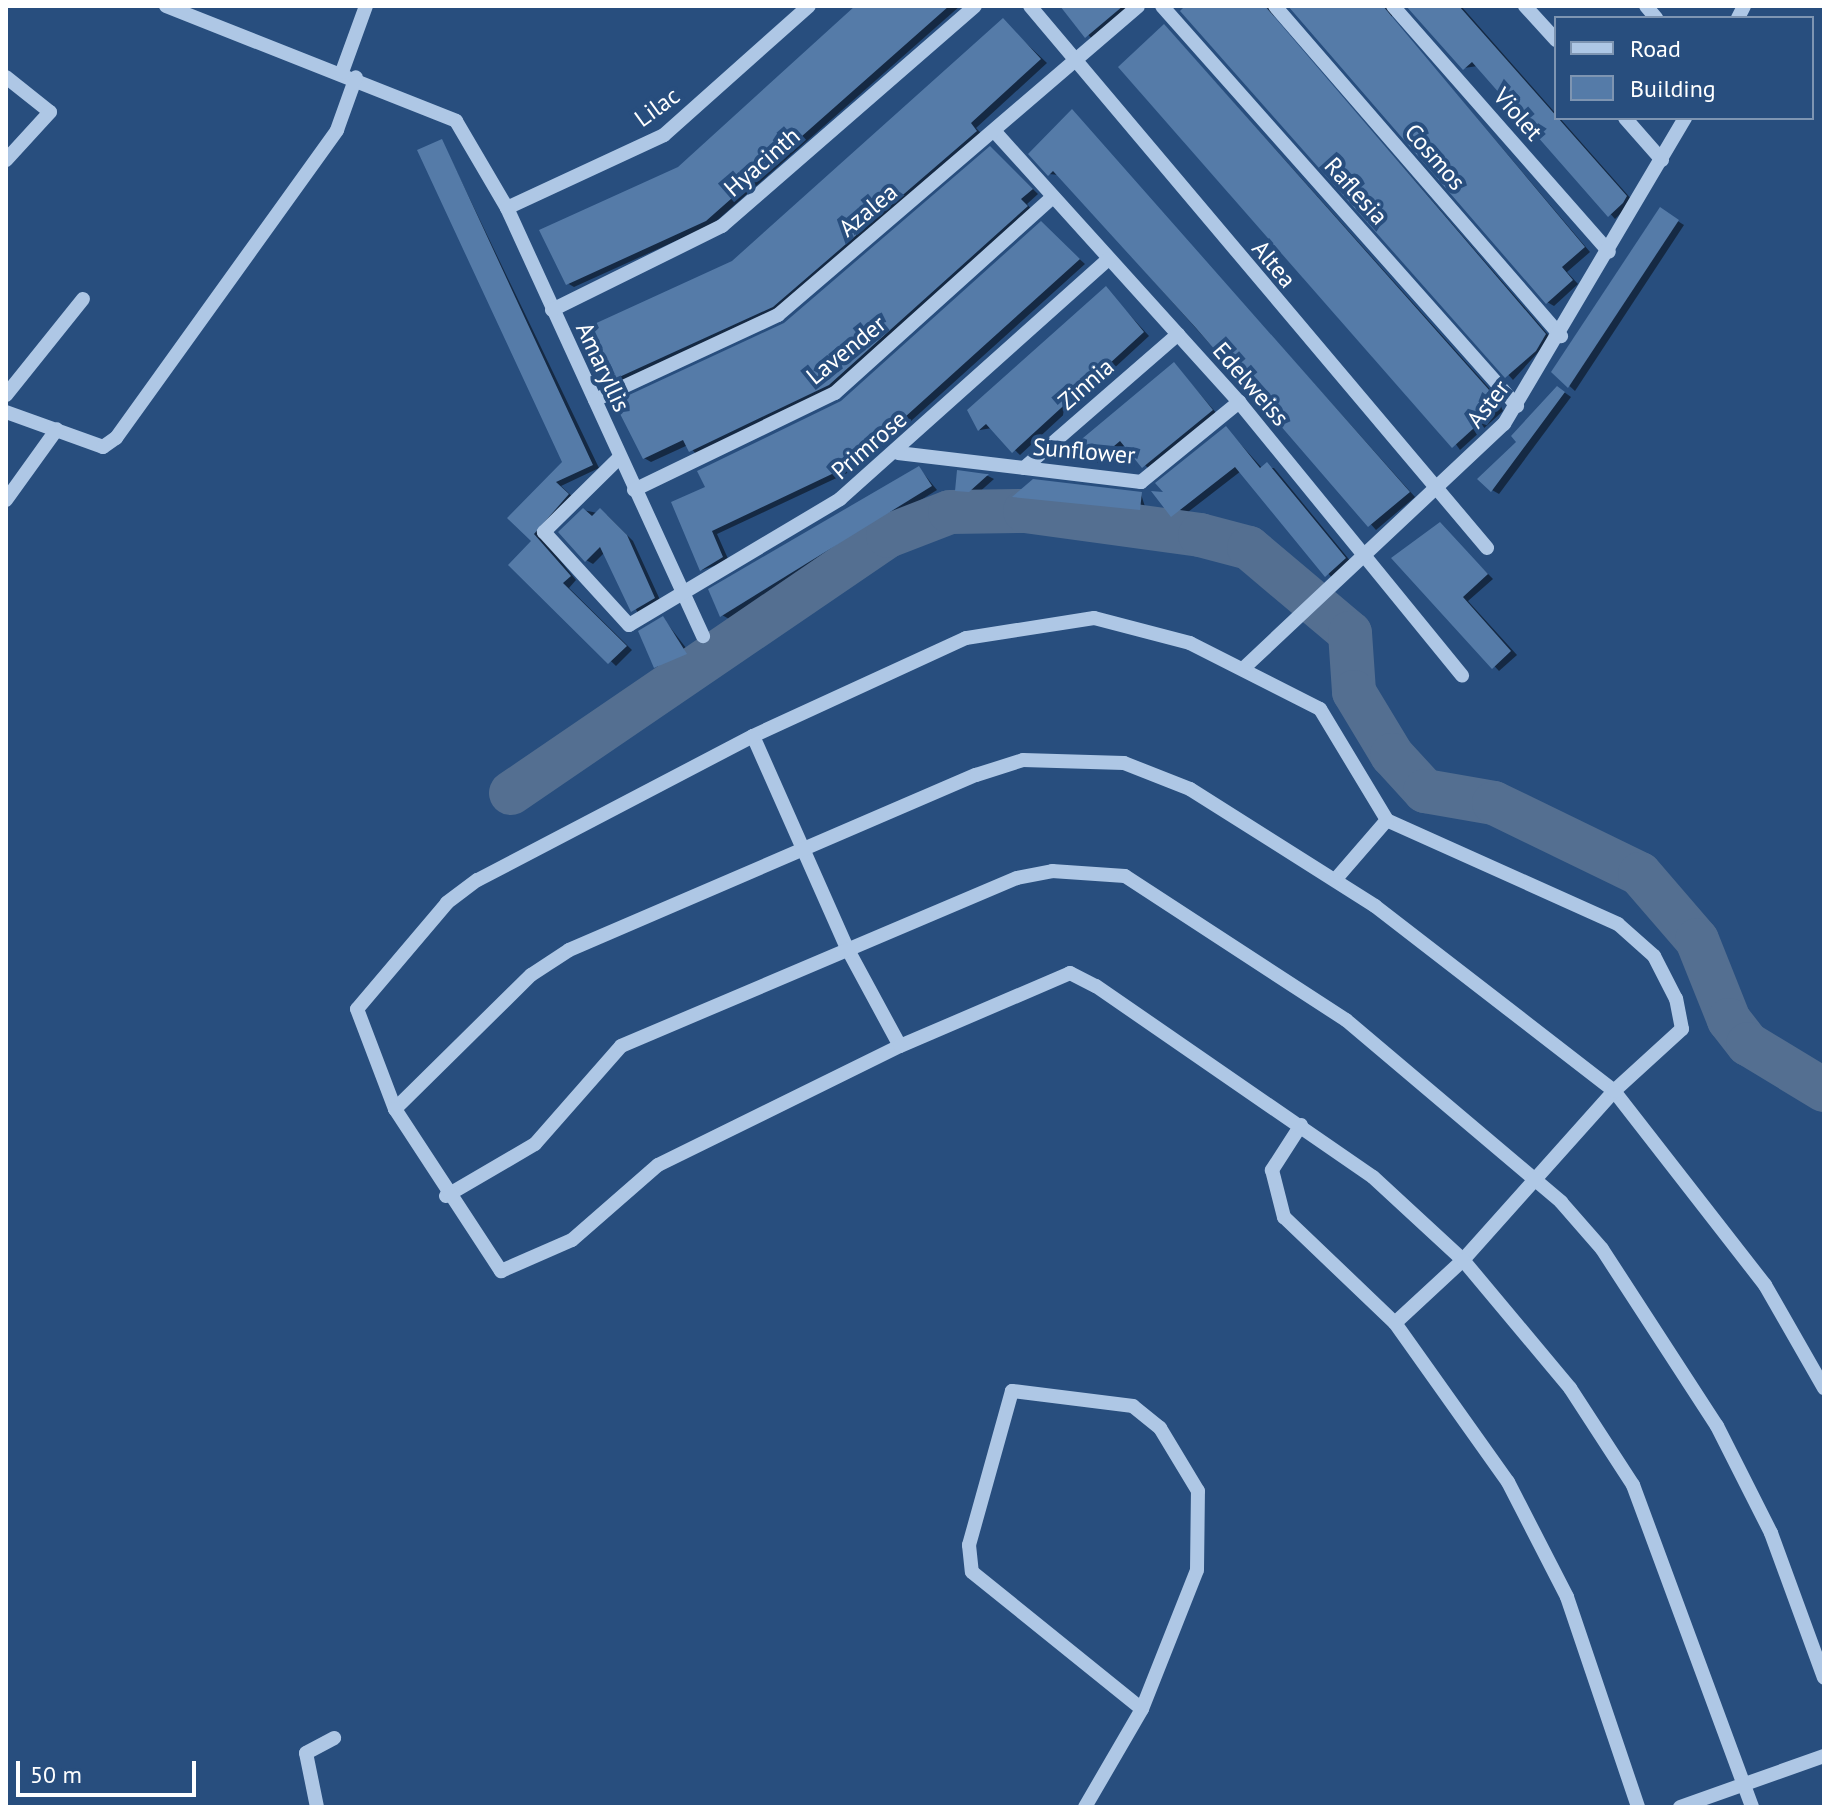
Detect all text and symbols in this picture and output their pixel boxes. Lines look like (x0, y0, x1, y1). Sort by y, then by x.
legend (1554, 16, 1814, 120)
text: Road (1630, 33, 1681, 64)
text: Building (1630, 73, 1716, 104)
street label: Lilac (629, 81, 685, 133)
street label: Violet (1487, 82, 1549, 146)
street label: Cosmos (1398, 118, 1472, 196)
street label: Hyacinth (718, 121, 806, 203)
street label: Raflesia (1318, 151, 1394, 231)
street label: Azalea (833, 177, 903, 243)
street label: Altea (1246, 234, 1302, 294)
street label: Lavender (801, 309, 891, 391)
street label: Amaryllis (570, 318, 636, 416)
street label: Edelweiss (1207, 336, 1295, 432)
street label: Zinnia (1052, 352, 1120, 416)
street label: Aster (1461, 375, 1515, 433)
street label: Primrose (826, 405, 912, 485)
street label: Sunflower (1031, 432, 1137, 470)
scale bar (20, 1745, 200, 1795)
text: 50 m (30, 1759, 82, 1790)

